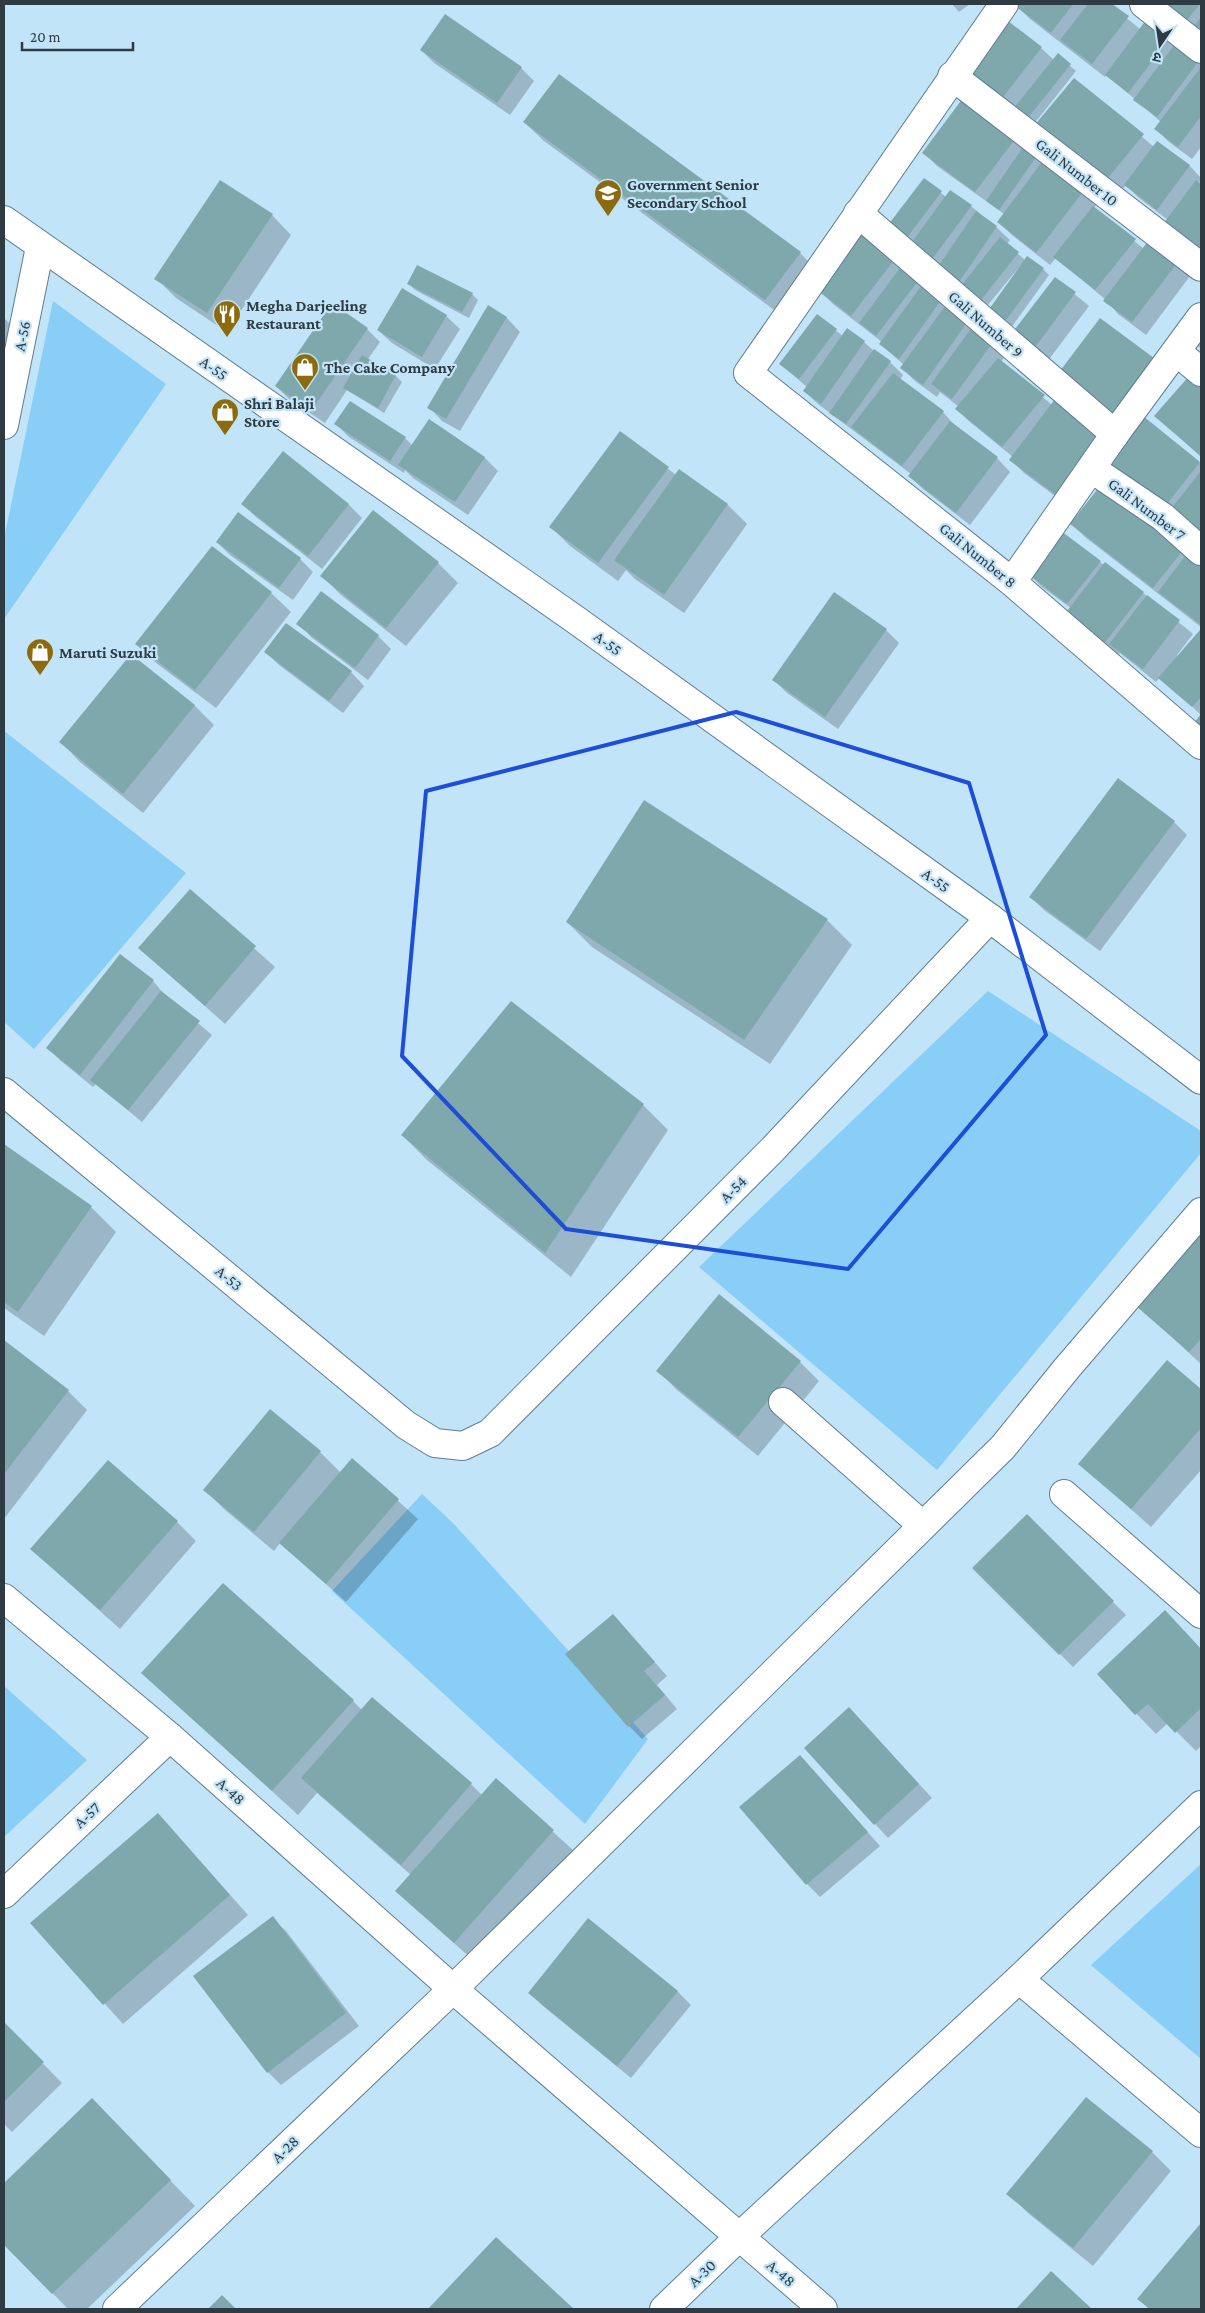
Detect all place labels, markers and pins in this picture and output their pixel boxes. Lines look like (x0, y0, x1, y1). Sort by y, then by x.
place label: Government Senior Secondary School (627, 176, 760, 211)
school or university icon: Government Senior Secondary School (593, 178, 623, 217)
place label: Megha Darjeeling Restaurant (246, 297, 367, 332)
restaurant icon: Megha Darjeeling Restaurant (212, 299, 242, 338)
shop icon: The Cake Company (290, 352, 320, 391)
place label: The Cake Company (324, 359, 455, 376)
place label: Shri Balaji Store (244, 395, 314, 430)
shop icon: Shri Balaji Store (210, 397, 240, 436)
shop icon: Maruti Suzuki (25, 637, 55, 676)
place label: Maruti Suzuki (59, 644, 157, 661)

